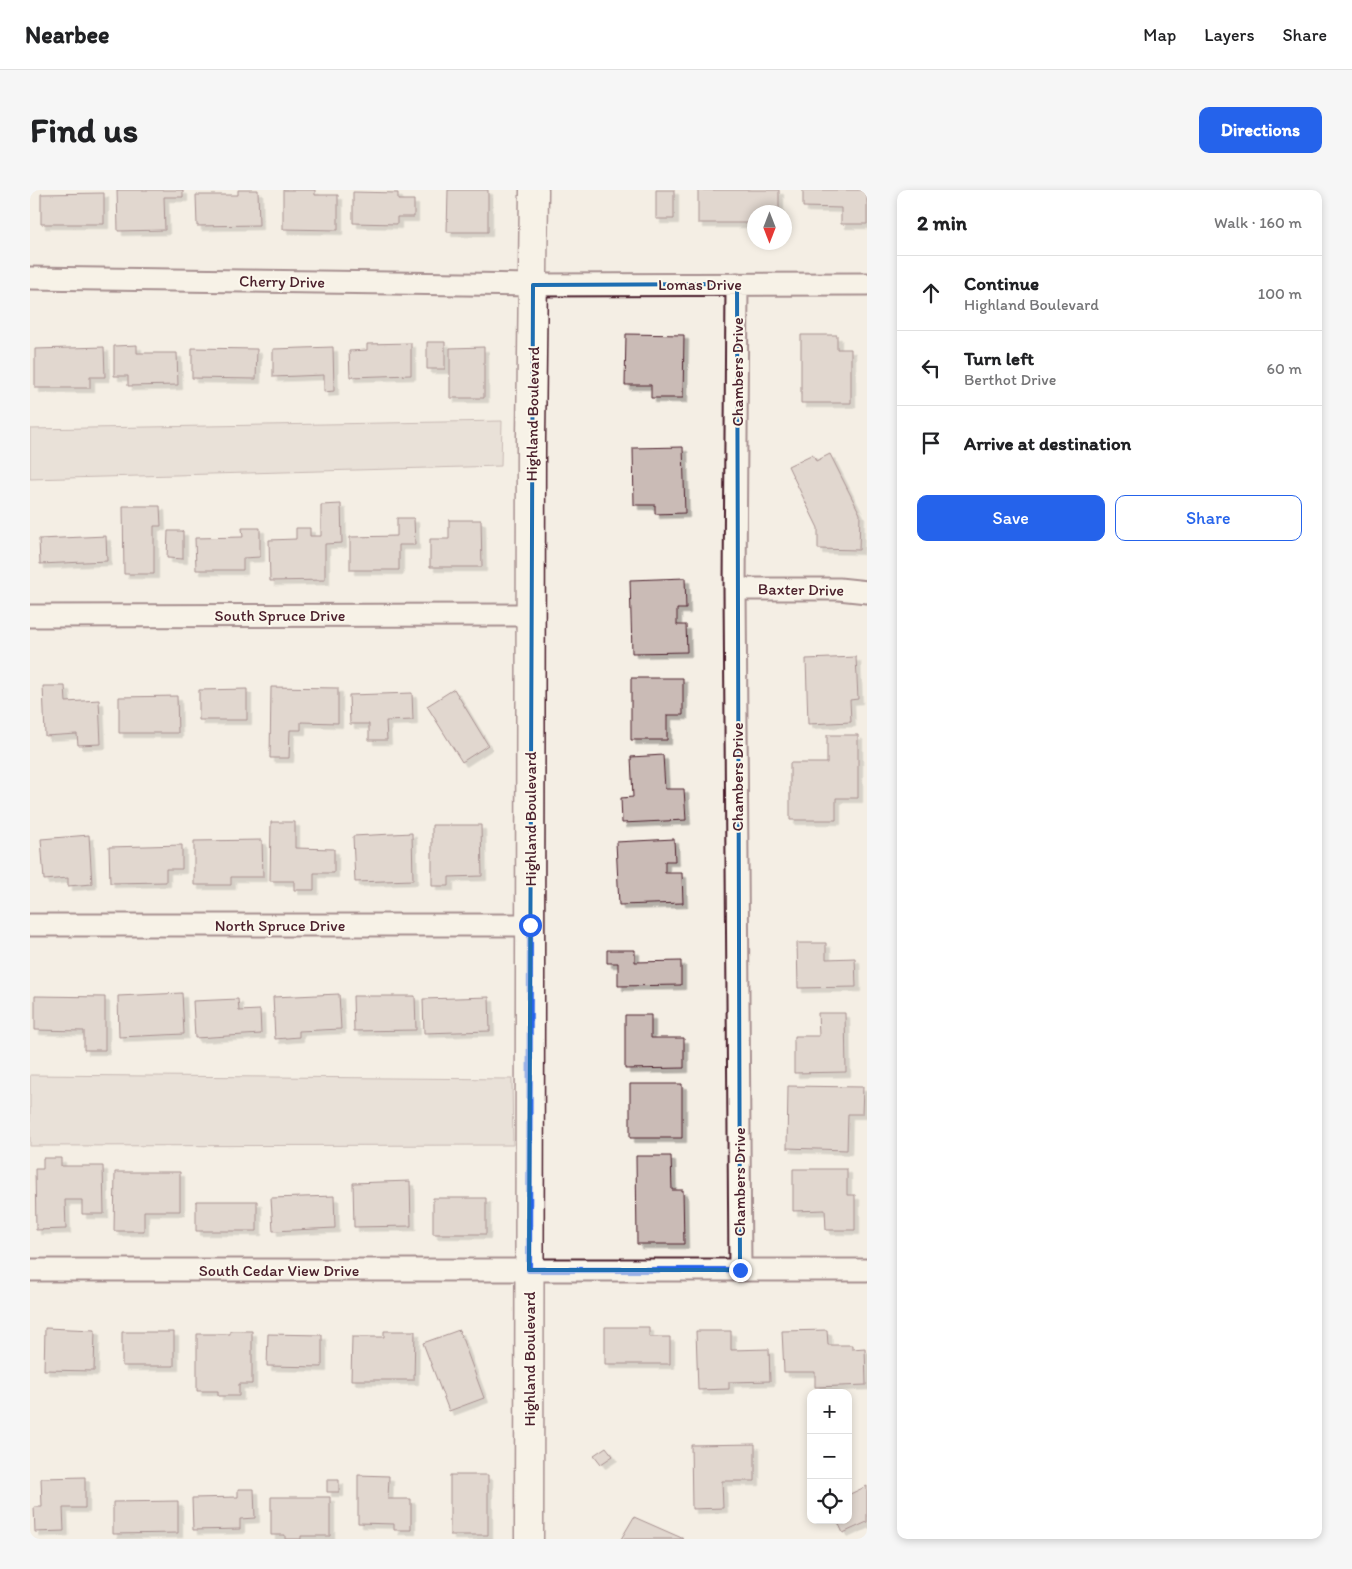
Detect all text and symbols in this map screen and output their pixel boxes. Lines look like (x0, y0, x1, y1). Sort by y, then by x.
text: Nearbee (25, 20, 109, 49)
text: Map (1143, 24, 1176, 46)
text: Layers (1204, 24, 1254, 46)
text: Share (1282, 24, 1327, 46)
button: Directions (1199, 107, 1322, 153)
text: Find us (30, 109, 138, 151)
north arrow (747, 205, 792, 250)
text: 2 min (917, 210, 967, 235)
text: Walk · 160 m (1214, 213, 1302, 232)
street label: Cherry Drive (239, 271, 325, 292)
text: Continue (964, 272, 1039, 295)
street label: Lomas Drive (658, 275, 742, 294)
icon: ahead (917, 279, 945, 307)
text: 100 m (1258, 284, 1302, 303)
text: Highland Boulevard (964, 295, 1099, 314)
street label: Chambers Drive (728, 317, 747, 427)
street label: Highland Boulevard (522, 346, 543, 482)
text: Turn left (964, 347, 1034, 370)
icon: left (917, 354, 945, 382)
text: 60 m (1267, 359, 1302, 378)
text: Berthot Drive (964, 370, 1056, 389)
icon: arrive (917, 429, 945, 457)
text: Arrive at destination (964, 432, 1131, 455)
button: Save (917, 495, 1105, 541)
button: Share (1115, 495, 1302, 541)
street label: Baxter Drive (758, 579, 844, 600)
street label: South Spruce Drive (215, 606, 345, 625)
street label: Chambers Drive (728, 722, 747, 832)
street label: Highland Boulevard (521, 751, 540, 887)
route start (519, 914, 542, 937)
street label: North Spruce Drive (215, 916, 345, 935)
street label: Chambers Drive (730, 1127, 749, 1237)
route end (729, 1259, 752, 1282)
street label: South Cedar View Drive (199, 1261, 359, 1280)
street label: Highland Boulevard (520, 1291, 539, 1427)
map controls (807, 1389, 852, 1524)
button: + (807, 1389, 852, 1434)
button: − (807, 1434, 852, 1479)
button: locate (807, 1479, 852, 1524)

